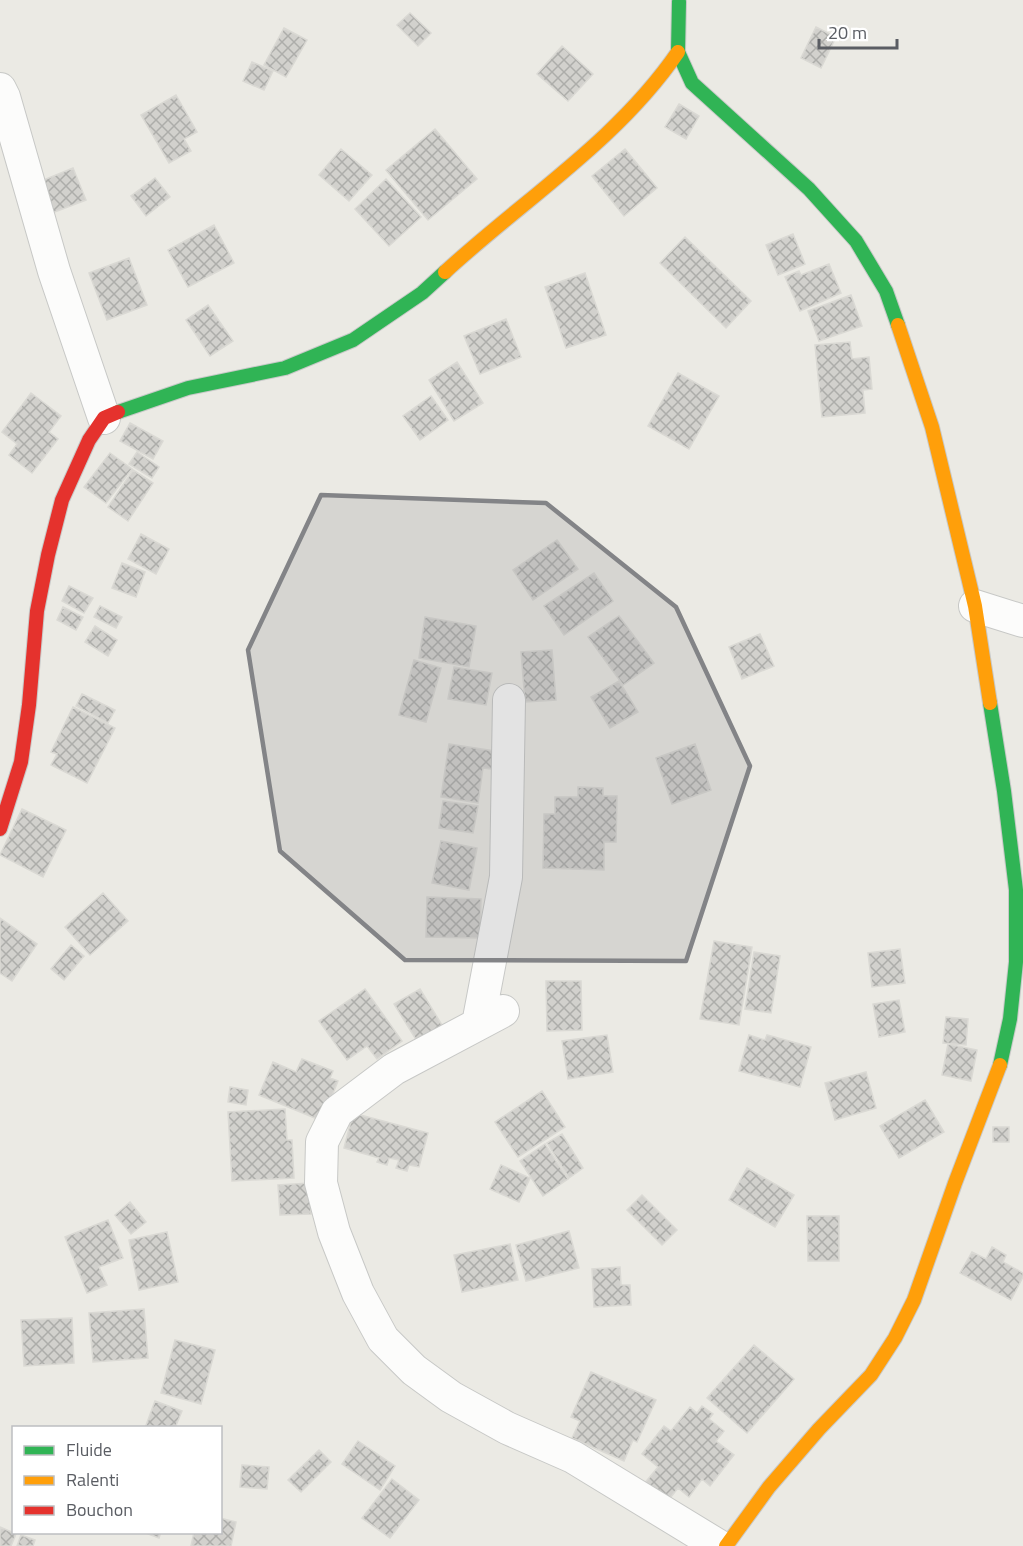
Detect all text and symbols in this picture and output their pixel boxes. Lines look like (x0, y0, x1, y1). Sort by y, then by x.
scale bar (819, 12, 897, 50)
text: 20 m (828, 19, 867, 46)
legend (12, 1426, 222, 1534)
text: Fluide (66, 1436, 112, 1463)
text: Ralenti (66, 1466, 119, 1493)
text: Bouchon (66, 1496, 133, 1523)

